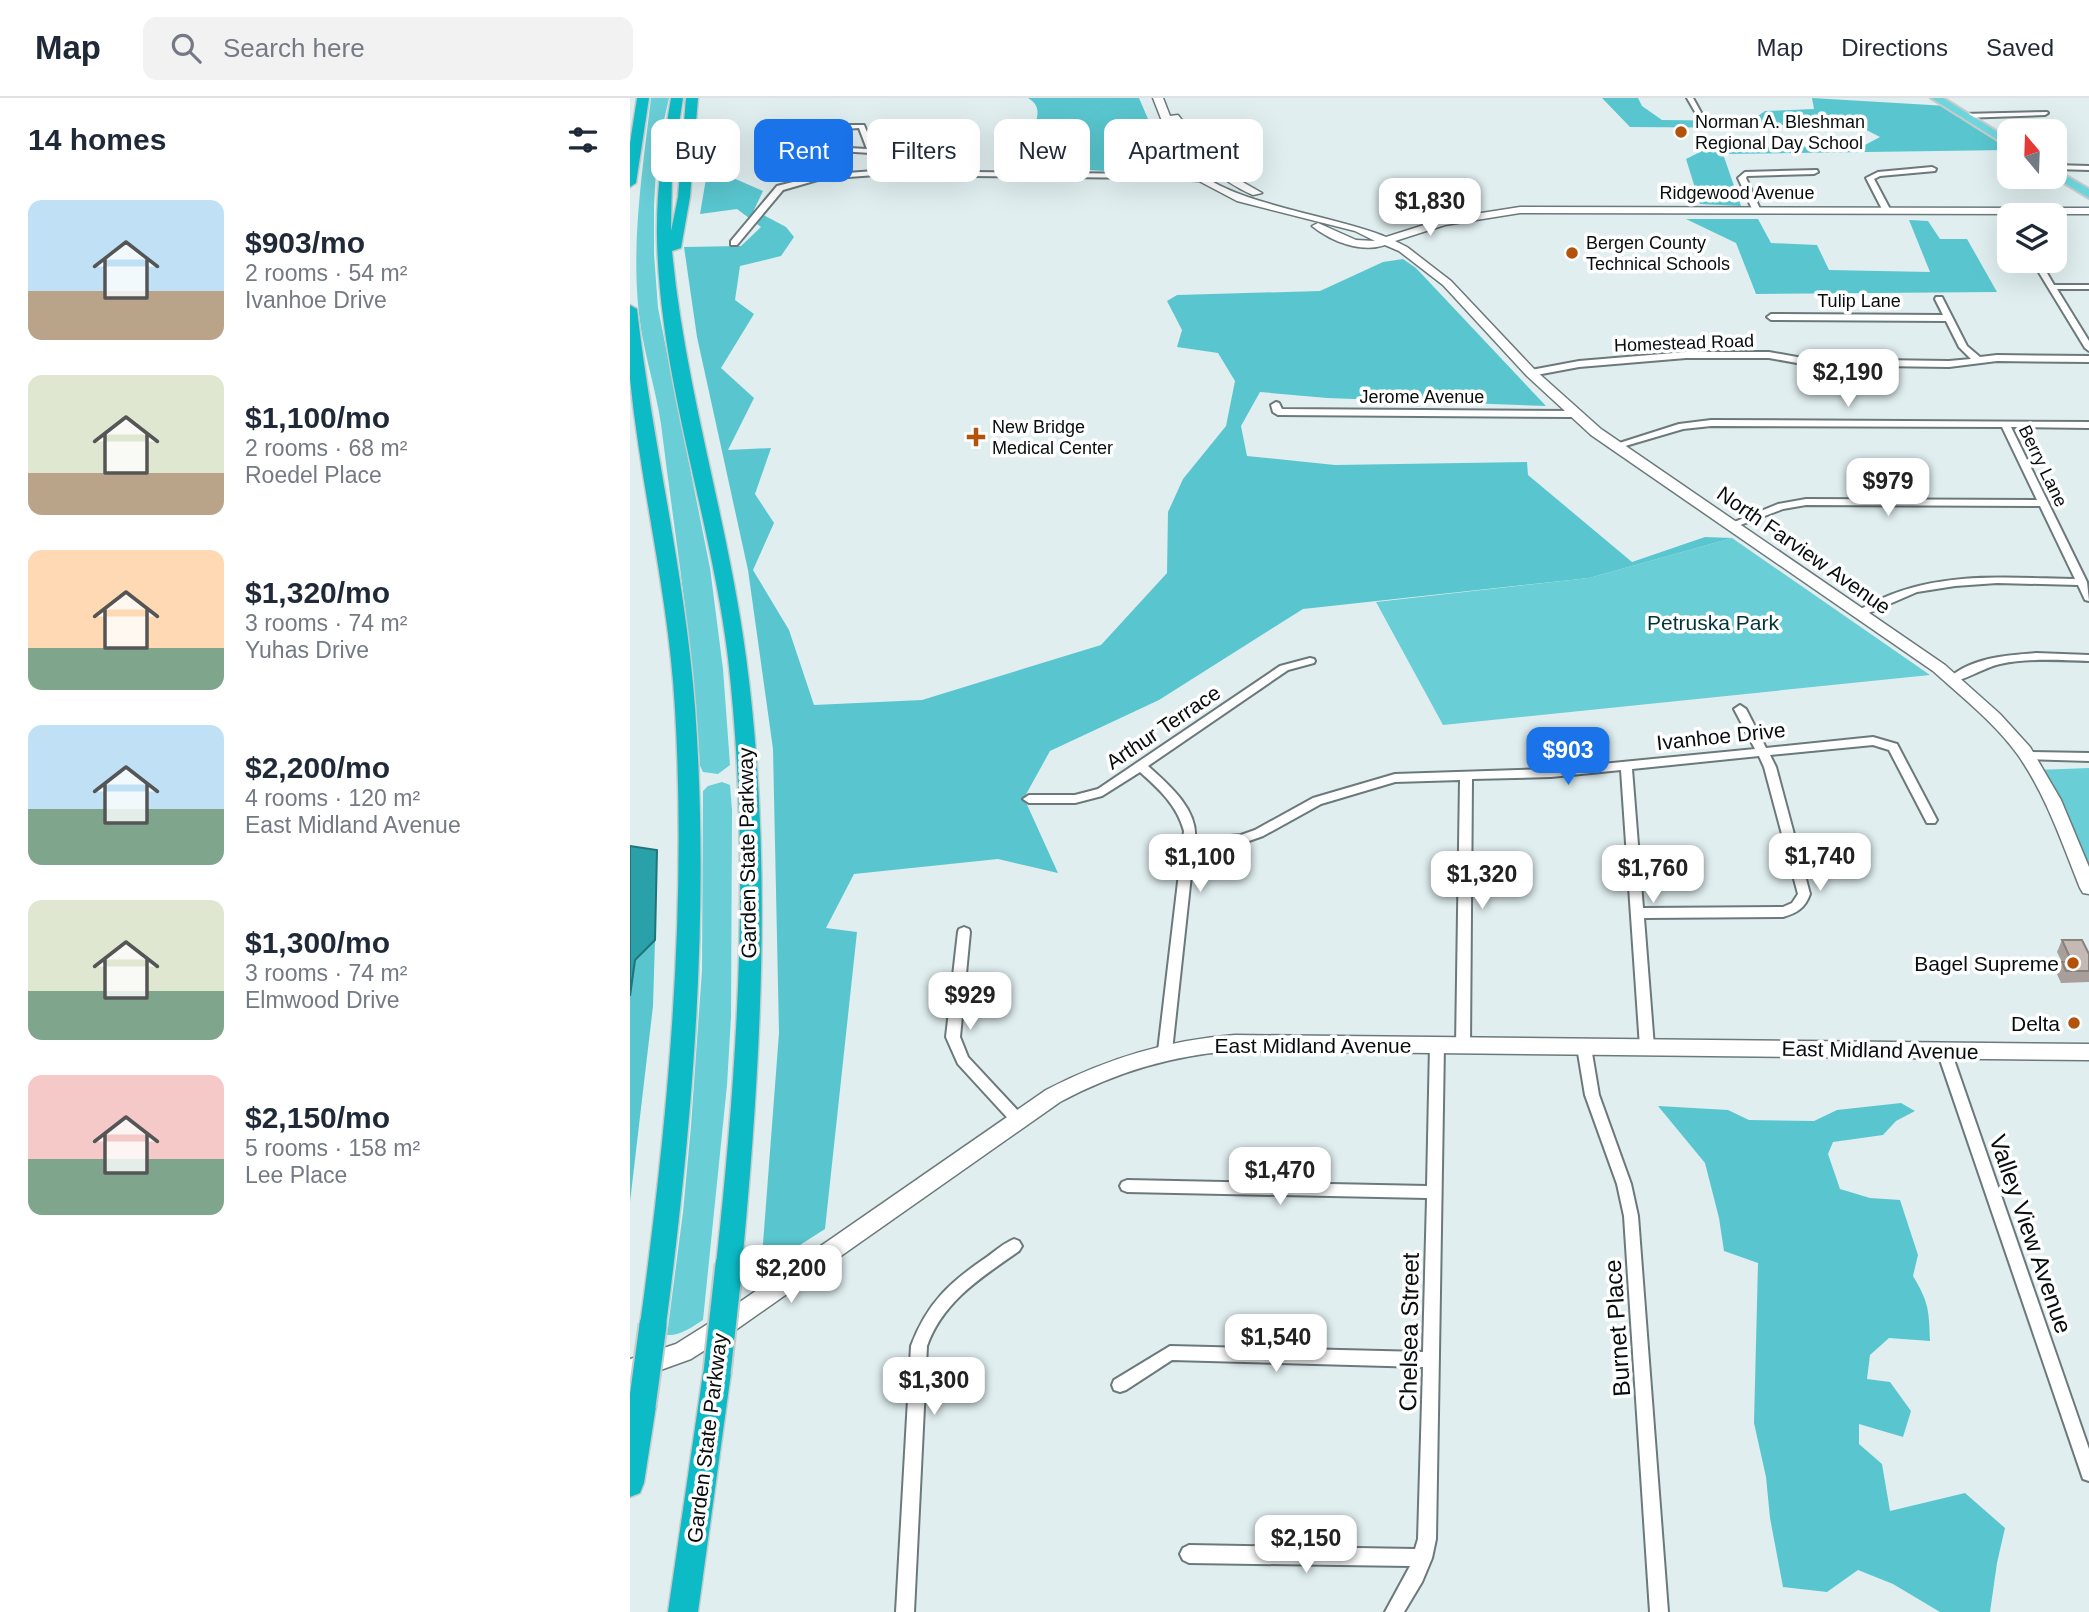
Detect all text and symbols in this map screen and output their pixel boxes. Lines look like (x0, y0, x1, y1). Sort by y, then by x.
search box (143, 17, 633, 80)
text: Map (35, 29, 101, 66)
icon: search (167, 29, 205, 67)
text: Search here (223, 33, 365, 63)
text: Map (1757, 34, 1803, 61)
text: Directions (1841, 34, 1948, 61)
text: Saved (1986, 34, 2054, 61)
place label: Norman A. Bleshman Regional Day School (1695, 112, 1865, 153)
chip: Buy (651, 119, 740, 182)
chip: Rent (754, 119, 853, 182)
chip: Filters (867, 119, 980, 182)
chip: New (994, 119, 1090, 182)
chip: Apartment (1104, 119, 1263, 182)
north arrow (1997, 119, 2067, 189)
map controls (1997, 119, 2067, 273)
icon: filters (564, 121, 602, 159)
text: 14 homes (28, 123, 166, 156)
marker: Norman A. Bleshman Regional Day School (1673, 124, 1689, 140)
pin: $1,830 (1373, 178, 1487, 238)
street label: Ridgewood Avenue (1660, 183, 1814, 203)
text: $1,830 (1395, 188, 1465, 214)
button: layers (1997, 203, 2067, 273)
text: $903/mo (245, 226, 365, 259)
icon: home (84, 228, 168, 312)
place label: Bergen County Technical Schools (1586, 233, 1730, 274)
marker: Bergen County Technical Schools (1564, 245, 1580, 261)
text: 2 rooms · 54 m² (245, 260, 407, 286)
text: Ivanhoe Drive (245, 287, 387, 313)
street label: Tulip Lane (1817, 291, 1901, 311)
street label: Homestead Road (1614, 331, 1754, 355)
pin: $2,190 (1791, 350, 1905, 409)
text: $2,190 (1813, 359, 1883, 385)
street label: Jerome Avenue (1360, 387, 1484, 407)
text: $1,100/mo (245, 401, 390, 434)
icon: home (84, 403, 168, 487)
place label: New Bridge Medical Center (992, 417, 1113, 458)
street label: Berry Lane (2015, 422, 2071, 510)
marker: New Bridge Medical Center (966, 427, 986, 447)
text: 2 rooms · 68 m² (245, 435, 407, 461)
pin: $979 (1847, 458, 1929, 518)
text: Roedel Place (245, 462, 382, 488)
text: $979 (1862, 468, 1914, 494)
street label: North Farview Avenue (1713, 481, 1895, 619)
text: $1,320/mo (245, 576, 390, 609)
icon: home (84, 578, 168, 662)
text: 3 rooms · 74 m² (245, 610, 407, 636)
park label: Petruska Park (1647, 611, 1779, 634)
text: Yuhas Drive (245, 637, 369, 663)
street label: Arthur Terrace (1102, 680, 1224, 774)
street label: Ivanhoe Drive (1655, 718, 1787, 754)
pin: $903 (1527, 728, 1609, 787)
text: $903 (1542, 737, 1594, 763)
street label: Garden State Parkway (734, 747, 760, 959)
text: $2,200/mo (245, 751, 390, 784)
icon: home (84, 753, 168, 837)
text: 4 rooms · 120 m² (245, 785, 420, 811)
text: East Midland Avenue (245, 812, 461, 838)
pin: $1,100 (1143, 834, 1257, 894)
pin: $1,740 (1763, 834, 1877, 893)
text: $1,740 (1785, 843, 1855, 869)
text: $1,100 (1165, 844, 1235, 870)
pin: $1,760 (1596, 846, 1710, 905)
pin: $1,320 (1425, 852, 1539, 911)
text: $1,760 (1618, 855, 1688, 881)
text: $1,320 (1447, 861, 1517, 887)
text: $1,300/mo (245, 926, 390, 959)
icon: home (84, 928, 168, 1012)
place label: Bagel Supreme (1914, 952, 2059, 975)
marker: Bagel Supreme (2065, 955, 2081, 971)
text: 3 rooms · 74 m² (245, 960, 407, 986)
pin: $929 (929, 972, 1011, 1032)
text: $929 (944, 982, 996, 1008)
text: Elmwood Drive (245, 987, 400, 1013)
place label: Delta (2011, 1012, 2060, 1035)
marker: Delta (2066, 1015, 2082, 1031)
street label: East Midland Avenue (1215, 1034, 1411, 1057)
street label: East Midland Avenue (1781, 1037, 1979, 1063)
text: $2,150/mo (245, 1101, 390, 1134)
icon: home (84, 1103, 168, 1187)
street label: Valley View Avenue (1984, 1131, 2078, 1337)
text: 5 rooms · 158 m² (245, 1135, 420, 1161)
pin: $1,470 (1223, 1148, 1337, 1207)
text: $1,470 (1245, 1157, 1315, 1183)
text: Lee Place (245, 1162, 347, 1188)
pin: $2,200 (734, 1246, 848, 1305)
street label: Chelsea Street (1394, 1252, 1424, 1412)
text: $2,200 (756, 1255, 826, 1281)
street label: Burnet Place (1599, 1259, 1635, 1397)
pin: $1,540 (1219, 1314, 1333, 1374)
text: $1,540 (1241, 1324, 1311, 1350)
street label: Garden State Parkway (683, 1331, 731, 1544)
pin: $1,300 (877, 1358, 991, 1417)
text: $1,300 (899, 1367, 969, 1393)
pin: $2,150 (1249, 1516, 1363, 1575)
text: $2,150 (1271, 1525, 1341, 1551)

